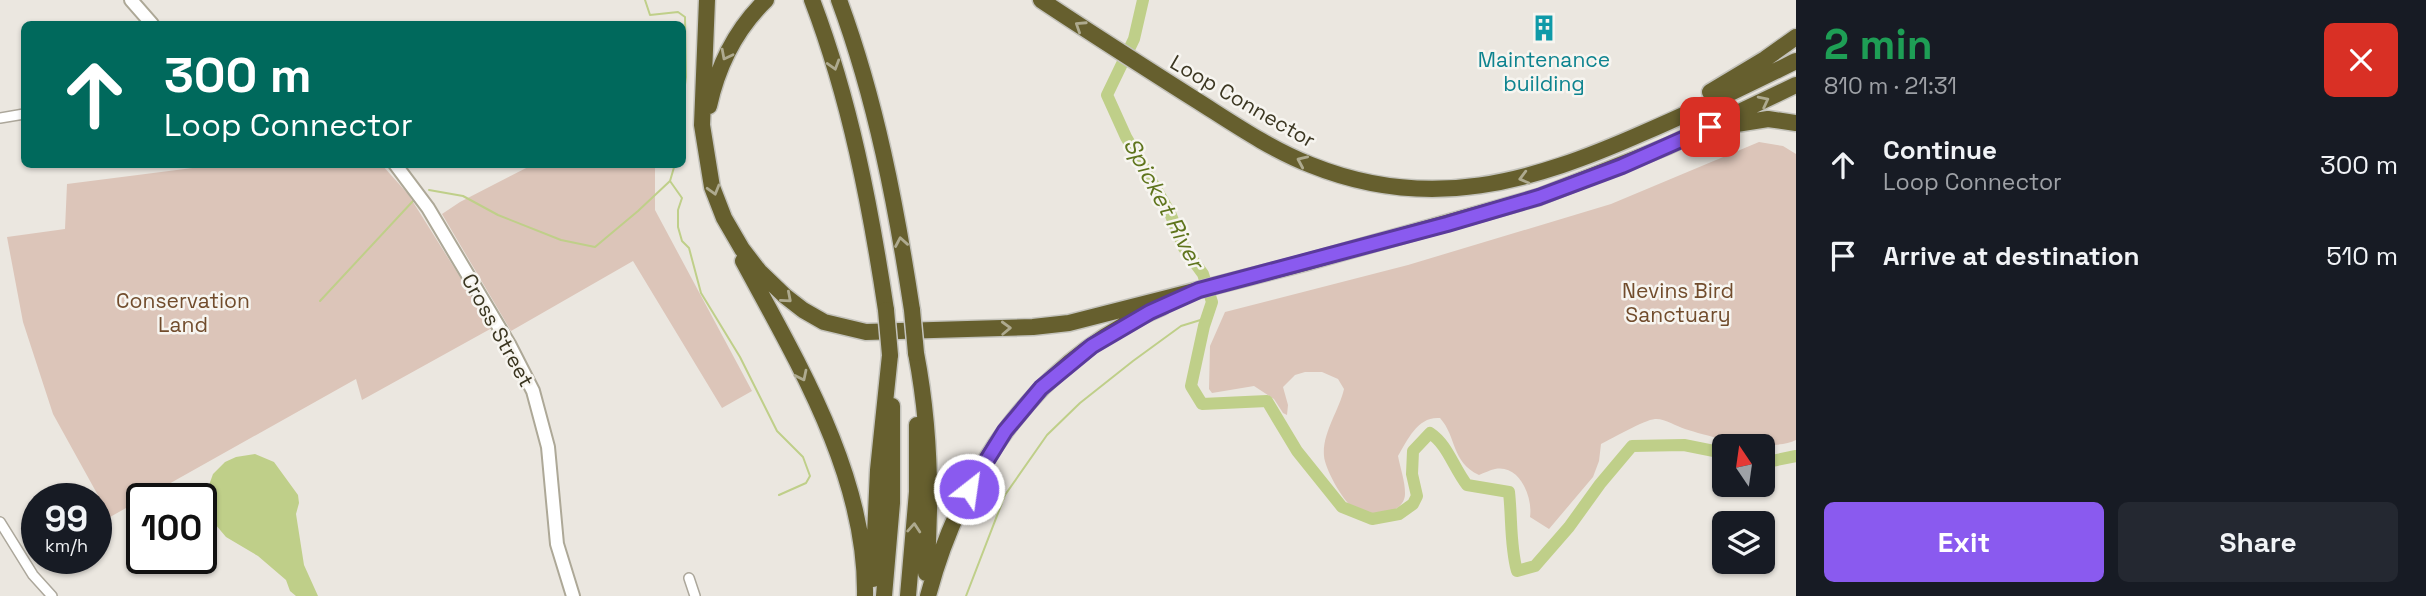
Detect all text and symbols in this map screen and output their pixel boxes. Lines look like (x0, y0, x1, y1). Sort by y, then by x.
building icon: Maintenance building (1529, 13, 1559, 43)
text: 2 min (1824, 18, 1933, 71)
one-way arrow (1075, 22, 1088, 34)
button: close (2324, 23, 2398, 97)
text: 300 m (164, 44, 312, 106)
place label: Maintenance building (1478, 46, 1610, 97)
one-way arrow (721, 48, 735, 60)
icon: ahead (49, 49, 140, 140)
street label: Loop Connector (1166, 49, 1321, 154)
one-way arrow (826, 58, 840, 70)
text: 810 m · 21:31 (1824, 71, 1957, 101)
one-way arrow (1757, 96, 1769, 110)
pin (1680, 97, 1740, 157)
text: Loop Connector (164, 105, 413, 145)
icon: arrive (1691, 108, 1729, 146)
water label: Spicket River (1117, 132, 1212, 276)
text: Continue (1883, 133, 1997, 167)
icon: ahead (1824, 146, 1862, 184)
text: 300 m (2320, 148, 2398, 182)
one-way arrow (1296, 155, 1309, 169)
text: Loop Connector (1883, 167, 2062, 197)
one-way arrow (1518, 170, 1530, 184)
one-way arrow (705, 183, 720, 195)
one-way arrow (894, 236, 909, 248)
icon: arrive (1824, 237, 1862, 275)
text: Arrive at destination (1883, 239, 2140, 273)
text: 510 m (2326, 239, 2398, 273)
street label: Cross Street (456, 268, 540, 392)
park label: Nevins Bird Sanctuary (1622, 277, 1734, 328)
park label: Conservation Land (116, 287, 250, 338)
one-way arrow (779, 290, 792, 302)
one-way arrow (1001, 321, 1012, 336)
one-way arrow (794, 369, 808, 381)
north arrow (1712, 434, 1774, 497)
map controls (1712, 434, 1775, 574)
position arrow (932, 452, 1006, 526)
speed limit sign: 100 (126, 483, 217, 574)
text: 99 (45, 497, 88, 541)
button: Exit (1824, 502, 2104, 582)
button: Share (2118, 502, 2398, 582)
button: layers (1712, 511, 1775, 574)
one-way arrow (906, 522, 921, 533)
text: km/h (45, 534, 88, 557)

